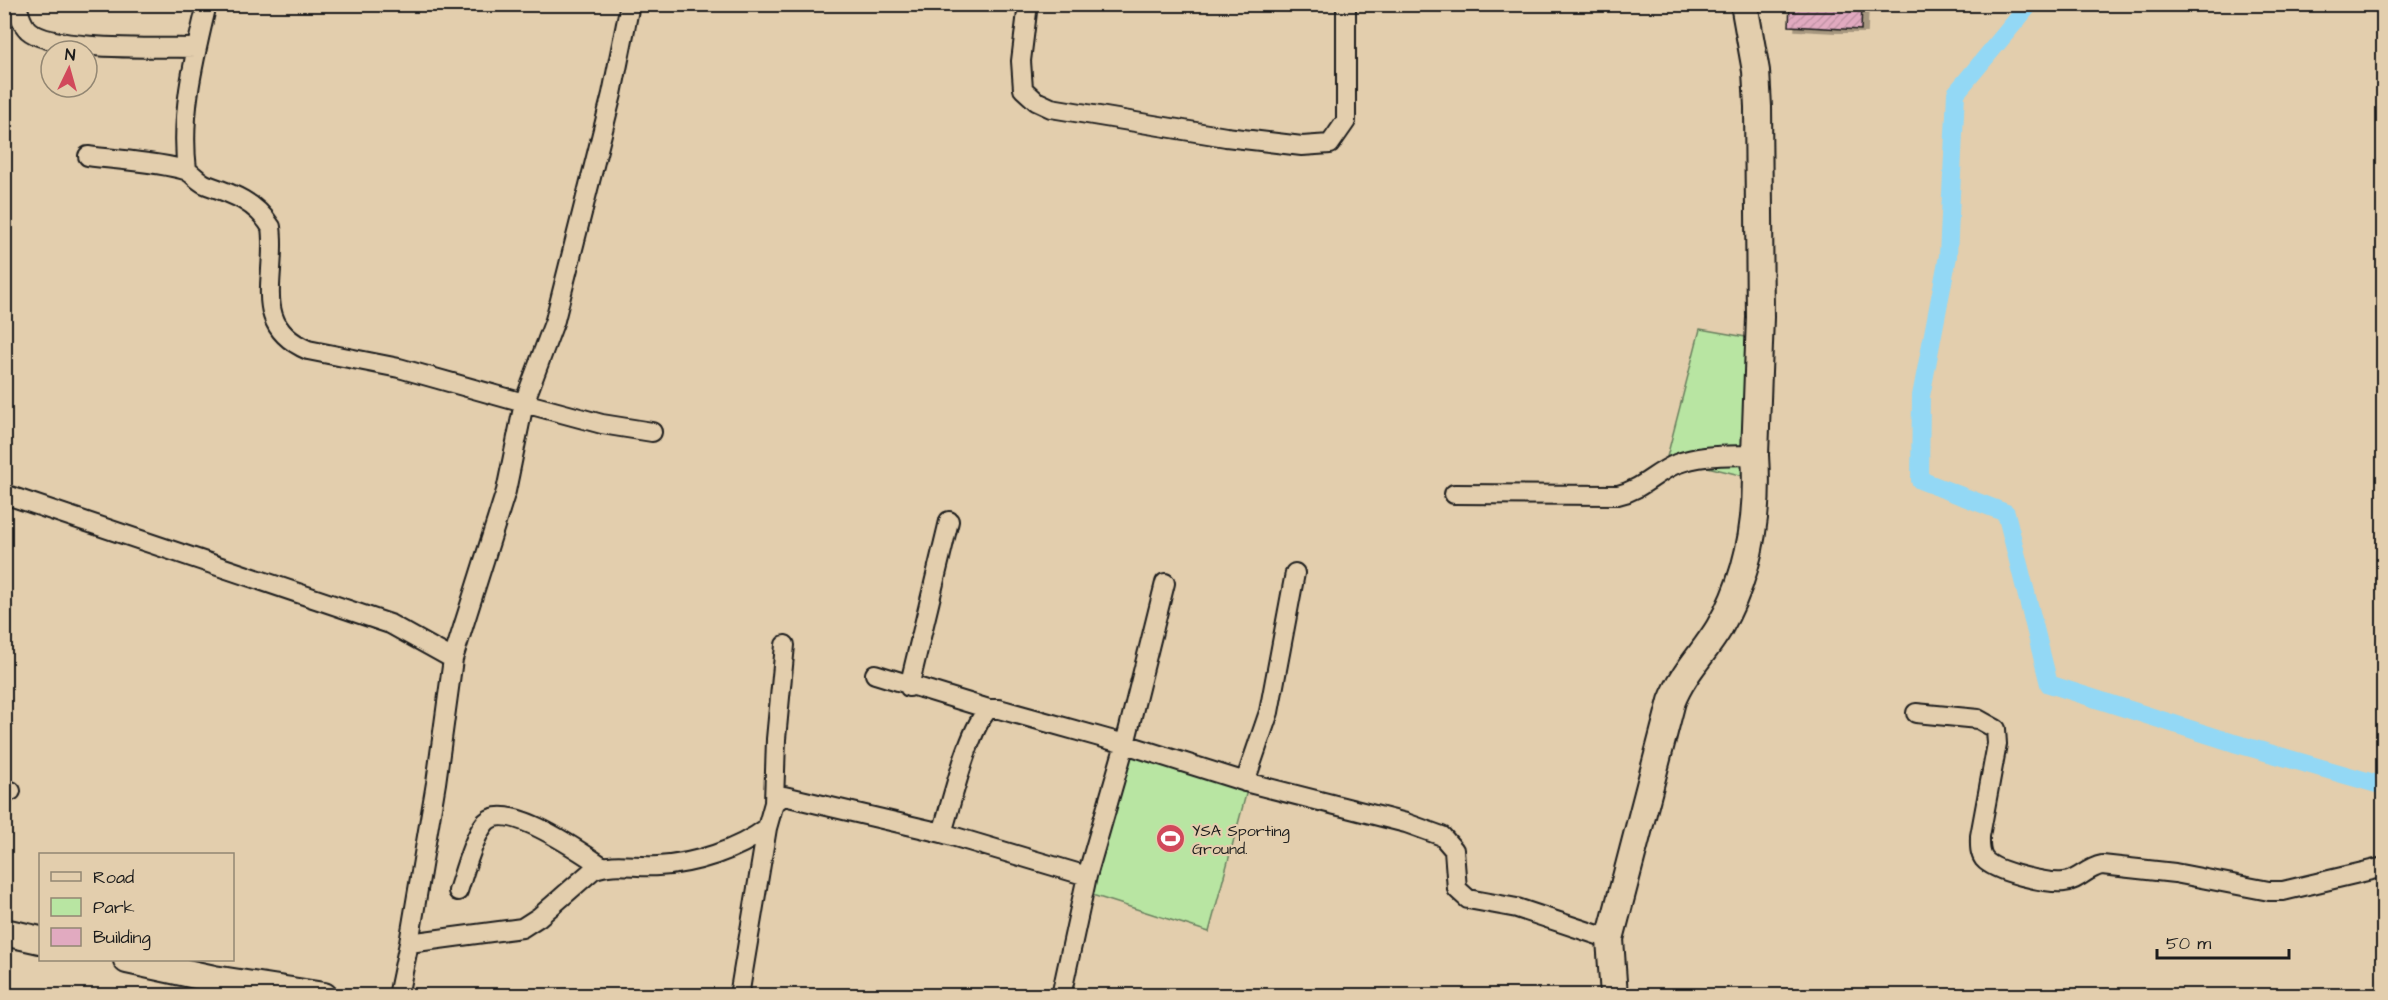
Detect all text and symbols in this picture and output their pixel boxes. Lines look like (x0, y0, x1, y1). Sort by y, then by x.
north arrow (39, 39, 99, 99)
text: N (64, 44, 76, 66)
place label: YSA Sporting Ground. (1192, 820, 1290, 860)
sports icon: YSA Sporting Ground. (1155, 823, 1187, 855)
legend (39, 853, 234, 961)
text: Road (93, 865, 134, 890)
text: Park (93, 895, 135, 920)
scale bar (2157, 922, 2289, 960)
text: Building (93, 925, 151, 951)
text: 50 m (2166, 931, 2211, 956)

